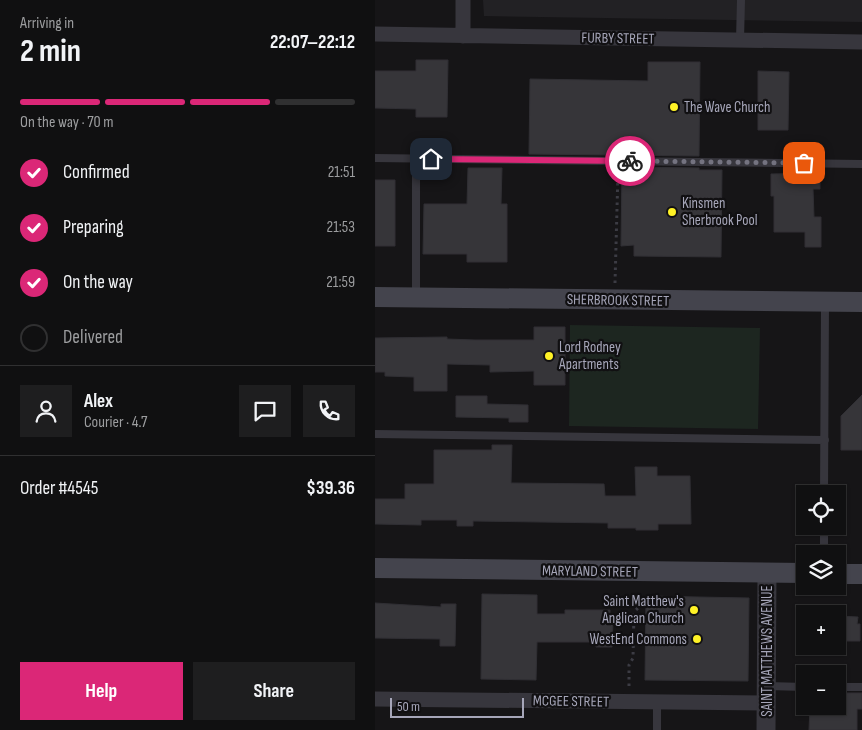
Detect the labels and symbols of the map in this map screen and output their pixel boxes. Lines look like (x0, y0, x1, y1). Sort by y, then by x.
street label: FURBY STREET (581, 28, 655, 49)
place label: The Wave Church (684, 98, 770, 117)
marker: The Wave Church (668, 101, 680, 113)
courier (605, 136, 655, 186)
pin (410, 138, 452, 180)
pin (783, 142, 825, 184)
place label: Kinsmen Sherbrook Pool (682, 194, 758, 230)
marker: Kinsmen Sherbrook Pool (666, 206, 678, 218)
street label: SHERBROOK STREET (567, 290, 669, 311)
place label: Lord Rodney Apartments (558, 338, 621, 374)
marker: Lord Rodney Apartments (543, 350, 555, 362)
street label: MARYLAND STREET (542, 561, 638, 582)
street label: SAINT MATTHEWS AVENUE (758, 585, 777, 717)
place label: Saint Matthew's Anglican Church (601, 592, 684, 628)
marker: Saint Matthew's Anglican Church (688, 604, 700, 616)
place label: WestEnd Commons (590, 630, 687, 649)
marker: WestEnd Commons (691, 633, 703, 645)
street label: MCGEE STREET (533, 691, 609, 712)
scale bar (390, 695, 524, 718)

